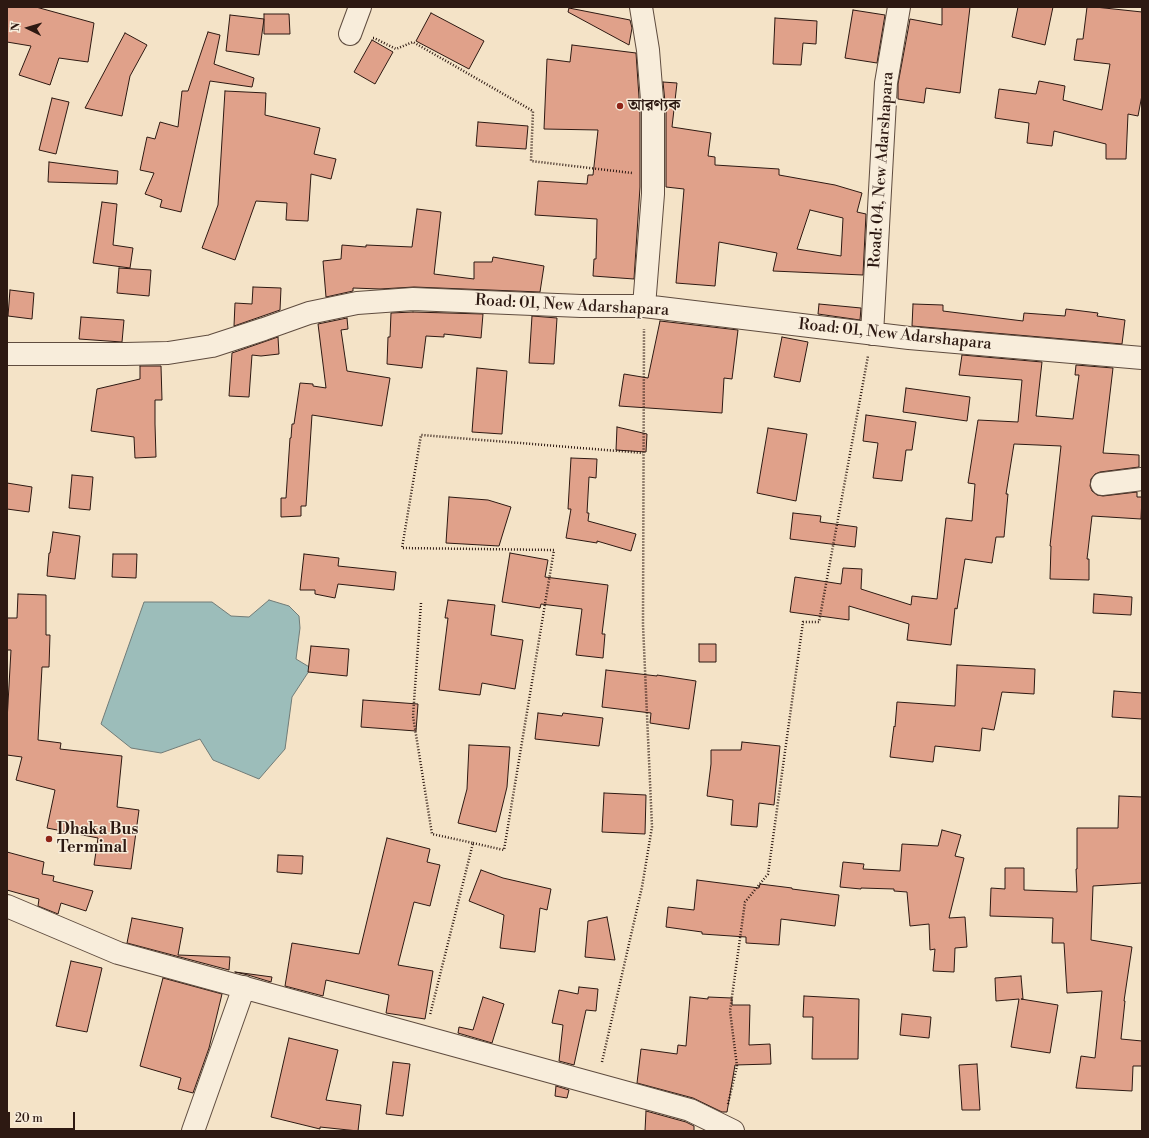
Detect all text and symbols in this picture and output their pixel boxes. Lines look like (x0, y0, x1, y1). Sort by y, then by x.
north arrow (8, 8, 48, 48)
text: N (9, 22, 23, 32)
street label: Road: 04, New Adarshapara (866, 71, 898, 269)
place label: আরণ্যক (628, 96, 680, 116)
marker: আরণ্যক (615, 101, 625, 111)
street label: Road: 01, New Adarshapara (475, 291, 669, 321)
street label: Road: 01, New Adarshapara (797, 315, 993, 355)
place label: Dhaka Bus Terminal (57, 820, 138, 858)
marker: Dhaka Bus Terminal (44, 834, 54, 844)
scale bar (10, 1104, 77, 1130)
text: 20 m (15, 1111, 43, 1126)

